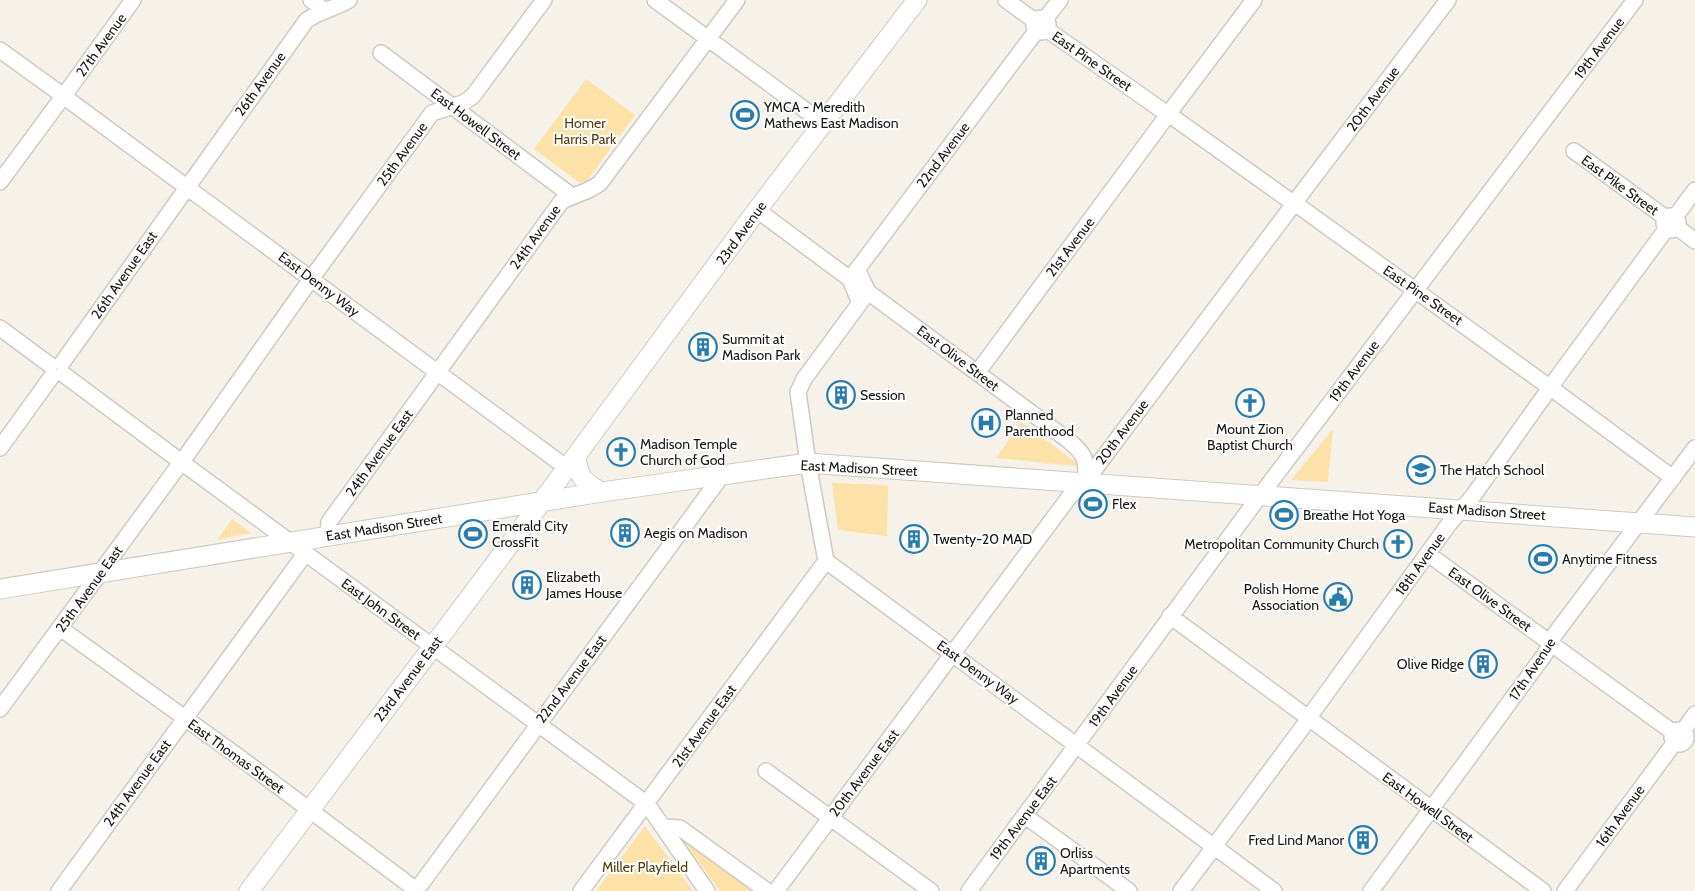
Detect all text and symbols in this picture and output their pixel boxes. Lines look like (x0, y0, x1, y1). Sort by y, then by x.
street label: 27th Avenue (72, 10, 130, 80)
street label: 19th Avenue (1570, 14, 1628, 82)
street label: East Pine Street (1049, 27, 1136, 95)
street label: 26th Avenue (231, 48, 289, 120)
street label: 20th Avenue (1343, 63, 1403, 135)
street label: East Howell Street (427, 84, 525, 164)
place label: YMCA - Meredith Mathews East Madison (763, 98, 899, 132)
sports icon: YMCA - Meredith Mathews East Madison (730, 100, 760, 130)
park label: Homer Harris Park (554, 114, 617, 148)
street label: 25th Avenue (373, 118, 431, 190)
street label: 22nd Avenue (912, 119, 974, 191)
street label: East Pike Street (1578, 151, 1662, 219)
street label: 23rd Avenue (712, 198, 770, 268)
street label: 24th Avenue (506, 201, 564, 273)
street label: 21st Avenue (1042, 214, 1098, 280)
street label: 26th Avenue East (87, 227, 161, 322)
street label: East Denny Way (275, 248, 363, 320)
street label: East Pine Street (1380, 261, 1467, 329)
street label: East Olive Street (913, 321, 1003, 395)
place label: Summit at Madison Park (722, 330, 801, 364)
building icon: Summit at Madison Park (688, 332, 718, 362)
street label: 19th Avenue (1325, 337, 1383, 405)
building icon: Session (826, 380, 856, 410)
place label: Session (860, 386, 906, 404)
church icon: Mount Zion Baptist Church (1235, 388, 1265, 418)
street label: 20th Avenue (1092, 396, 1152, 468)
street label: 24th Avenue East (341, 406, 417, 500)
place label: Planned Parenthood (1005, 406, 1074, 440)
hospital icon: Planned Parenthood (971, 408, 1001, 438)
place label: Mount Zion Baptist Church (1207, 420, 1293, 454)
place label: Madison Temple Church of God (640, 435, 737, 469)
church icon: Madison Temple Church of God (606, 437, 636, 467)
school or university icon: The Hatch School (1406, 455, 1436, 485)
street label: East Madison Street (800, 456, 918, 480)
place label: The Hatch School (1440, 461, 1545, 479)
sports icon: Flex (1078, 489, 1108, 519)
place label: Flex (1112, 495, 1137, 513)
street label: East Madison Street (1428, 498, 1546, 524)
sports icon: Breathe Hot Yoga (1269, 500, 1299, 530)
place label: Breathe Hot Yoga (1303, 506, 1405, 524)
street label: East Madison Street (325, 509, 444, 545)
place label: Emerald City CrossFit (492, 517, 568, 551)
building icon: Aegis on Madison (610, 518, 640, 548)
sports icon: Emerald City CrossFit (458, 519, 488, 549)
place label: Aegis on Madison (644, 524, 748, 542)
building icon: Twenty-20 MAD (899, 524, 929, 554)
church icon: Metropolitan Community Church (1383, 529, 1413, 559)
street label: 18th Avenue (1391, 529, 1449, 599)
place label: Twenty-20 MAD (933, 530, 1032, 548)
place label: Metropolitan Community Church (1184, 535, 1379, 553)
street label: 25th Avenue East (51, 542, 127, 636)
sports icon: Anytime Fitness (1528, 544, 1558, 574)
place label: Anytime Fitness (1562, 550, 1657, 568)
street label: East Olive Street (1445, 563, 1535, 635)
place label: Elizabeth James House (545, 568, 622, 602)
building icon: Elizabeth James House (512, 570, 542, 600)
street label: East John Street (338, 574, 424, 644)
place label: Polish Home Association (1244, 580, 1319, 614)
public building icon: Polish Home Association (1323, 582, 1353, 612)
street label: 22nd Avenue East (532, 631, 610, 727)
street label: 23rd Avenue East (370, 632, 446, 725)
street label: 17th Avenue (1505, 634, 1559, 704)
street label: East Denny Way (933, 636, 1023, 708)
building icon: Olive Ridge (1468, 649, 1498, 679)
place label: Olive Ridge (1397, 655, 1464, 673)
street label: 19th Avenue (1084, 661, 1142, 731)
street label: 21st Avenue East (668, 681, 740, 771)
street label: East Thomas Street (184, 715, 288, 797)
street label: 20th Avenue East (825, 725, 903, 820)
street label: 24th Avenue East (99, 736, 175, 830)
street label: East Howell Street (1379, 768, 1477, 846)
street label: 19th Avenue East (986, 772, 1061, 864)
street label: 16th Avenue (1591, 781, 1649, 851)
building icon: Fred Lind Manor (1348, 825, 1378, 855)
place label: Fred Lind Manor (1248, 831, 1345, 849)
place label: Orliss Apartments (1060, 844, 1130, 878)
building icon: Orliss Apartments (1026, 846, 1056, 876)
park label: Miller Playfield (602, 858, 688, 876)

